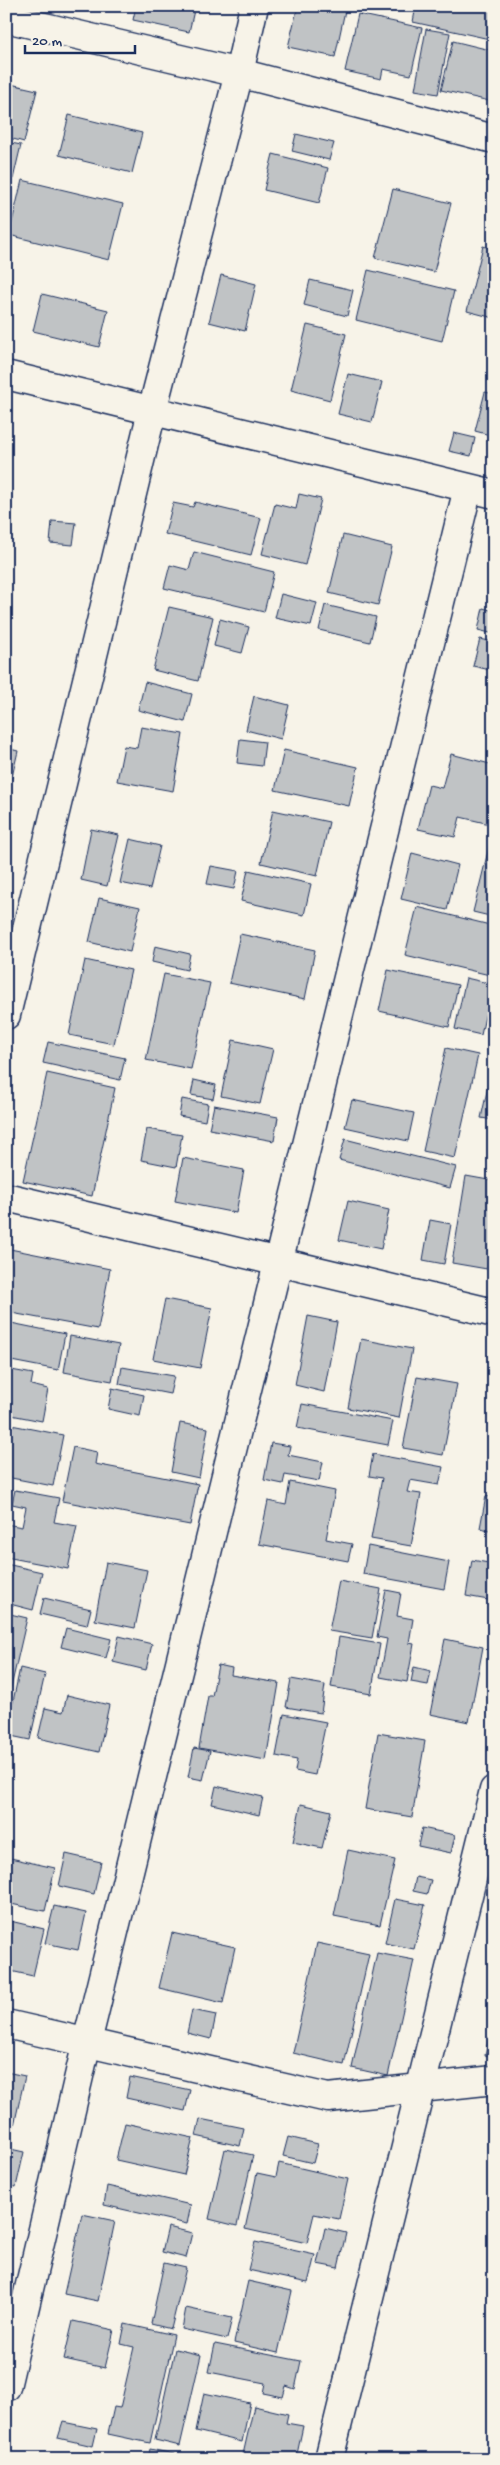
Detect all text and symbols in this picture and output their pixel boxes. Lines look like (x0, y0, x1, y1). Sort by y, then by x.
scale bar (25, 22, 135, 54)
text: 20 m (32, 33, 62, 51)

